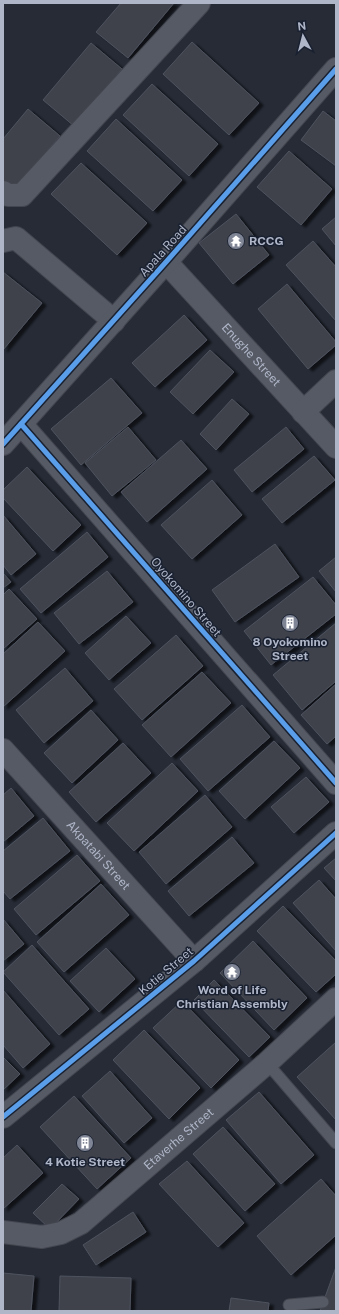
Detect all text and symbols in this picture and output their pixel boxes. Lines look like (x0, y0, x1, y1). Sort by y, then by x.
north arrow (283, 16, 323, 56)
text: N (297, 20, 307, 33)
street label: Apala Road (136, 223, 190, 279)
temple icon: RCCG (226, 231, 246, 251)
place label: RCCG (249, 234, 284, 248)
street label: Enughe Street (219, 320, 284, 389)
street label: Oyokomino Street (148, 555, 224, 640)
building icon: 8 Oyokomino Street (280, 613, 300, 633)
place label: 8 Oyokomino Street (253, 635, 328, 663)
street label: Akpatabi Street (64, 818, 133, 893)
street label: Kotie Street (136, 944, 196, 998)
temple icon: Word of Life Christian Assembly (222, 962, 242, 982)
place label: Word of Life Christian Assembly (176, 983, 288, 1011)
street label: Etaverhe Street (141, 1105, 217, 1173)
building icon: 4 Kotie Street (75, 1133, 95, 1153)
place label: 4 Kotie Street (45, 1155, 125, 1169)

